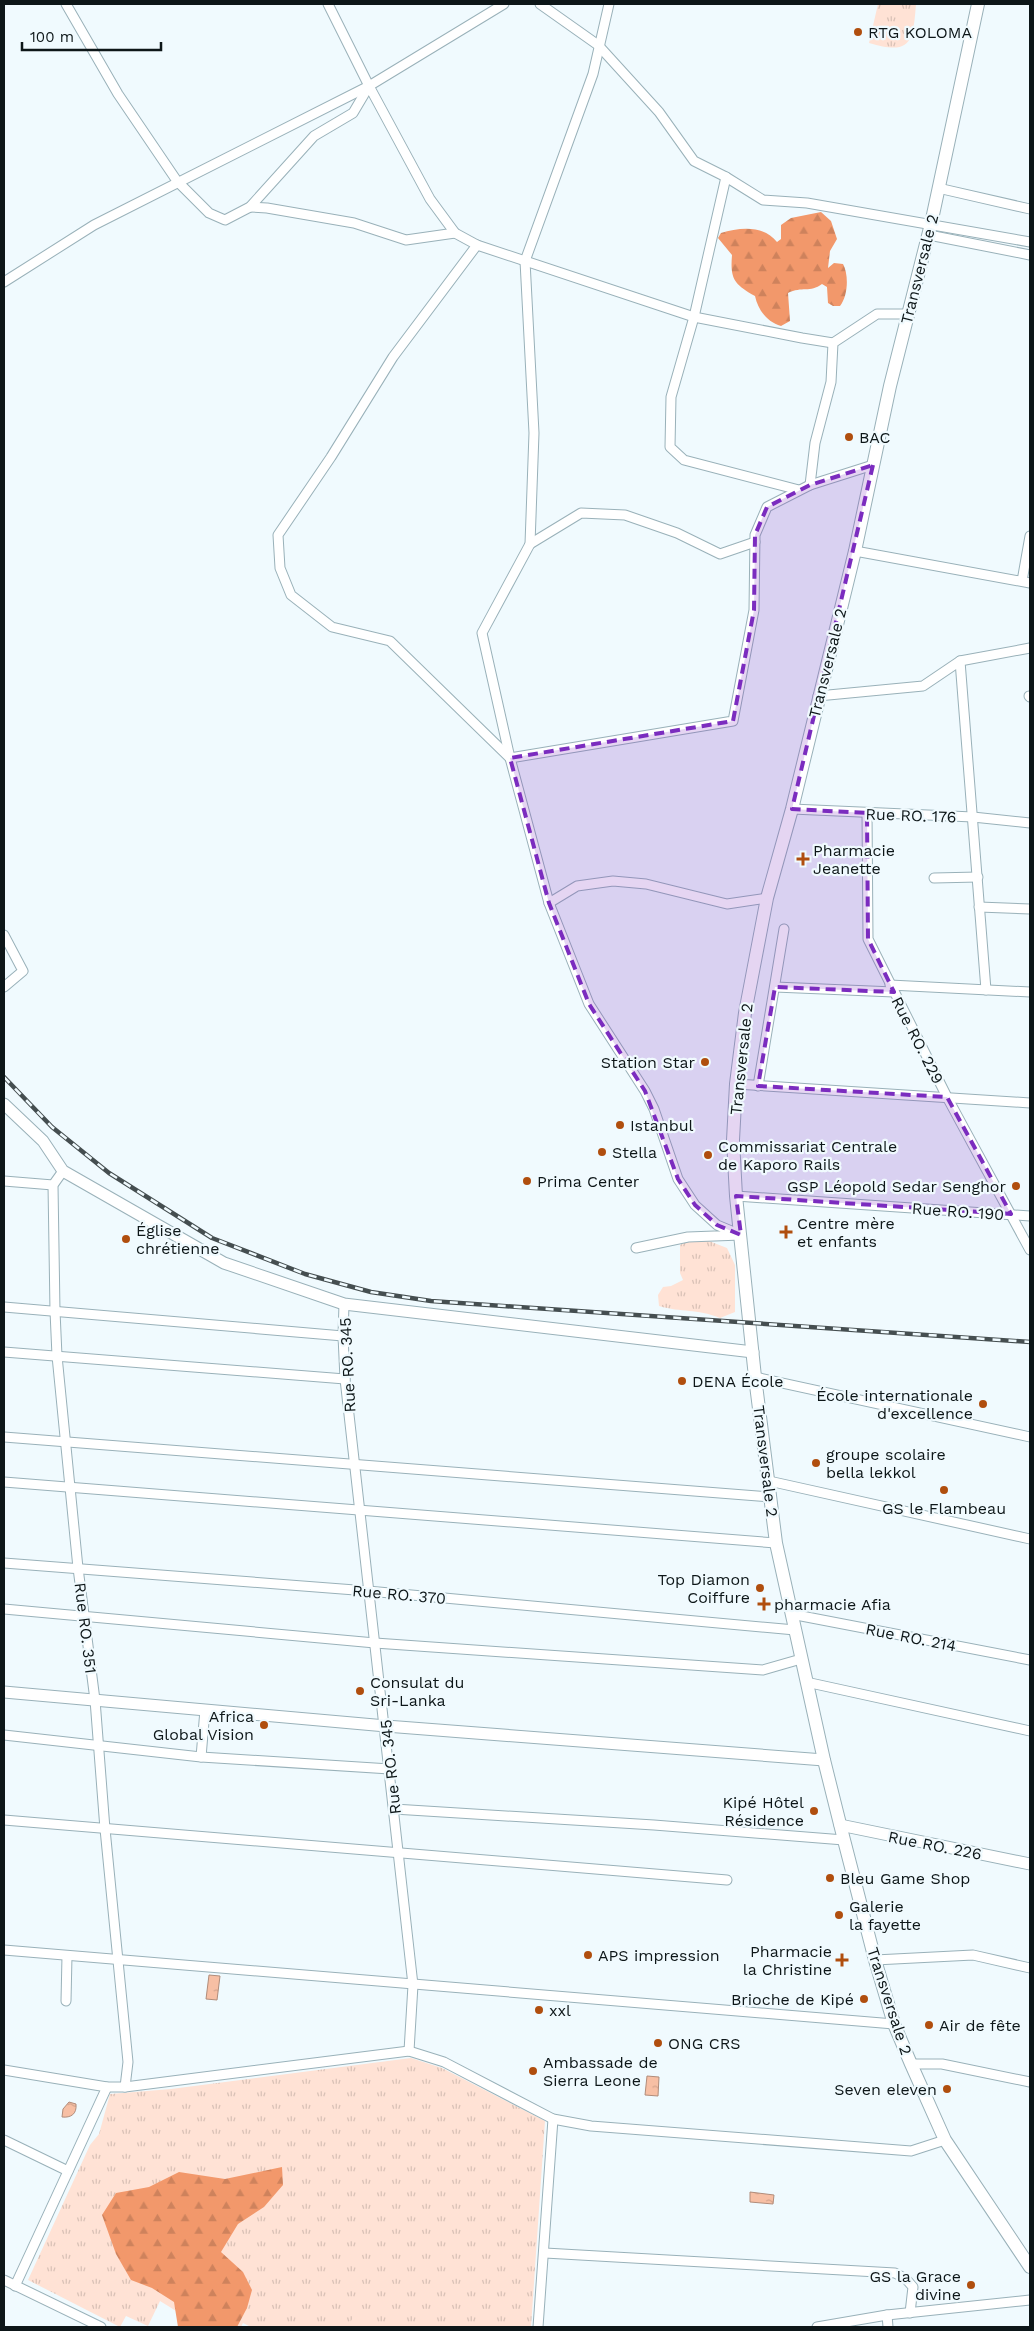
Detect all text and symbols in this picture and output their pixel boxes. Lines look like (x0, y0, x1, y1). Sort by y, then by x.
scale bar (22, 20, 161, 52)
place label: RTG KOLOMA (868, 23, 972, 42)
marker: RTG KOLOMA (852, 26, 864, 38)
text: 100 m (30, 28, 74, 46)
street label: Transversale 2 (897, 212, 942, 326)
place label: BAC (859, 428, 890, 447)
marker: BAC (843, 431, 855, 443)
street label: Transversale 2 (805, 606, 850, 720)
street label: Rue RO. 176 (865, 804, 957, 827)
place label: Pharmacie Jeanette (813, 841, 895, 878)
marker: Pharmacie Jeanette (797, 853, 809, 865)
street label: Rue RO. 229 (887, 993, 948, 1087)
street label: Transversale 2 (726, 1002, 757, 1116)
place label: Station Star (601, 1053, 695, 1072)
marker: Station Star (699, 1056, 711, 1068)
place label: Istanbul (630, 1116, 694, 1135)
marker: Istanbul (614, 1119, 626, 1131)
place label: Commissariat Centrale de Kaporo Rails (718, 1137, 897, 1174)
place label: Stella (612, 1143, 657, 1162)
marker: Stella (596, 1146, 608, 1158)
marker: Commissariat Centrale de Kaporo Rails (702, 1149, 714, 1161)
place label: Prima Center (537, 1172, 640, 1191)
marker: Prima Center (521, 1175, 533, 1187)
place label: GSP Léopold Sedar Senghor (787, 1177, 1006, 1196)
marker: GSP Léopold Sedar Senghor (1010, 1180, 1022, 1192)
street label: Rue RO. 190 (911, 1199, 1005, 1224)
place label: Centre mère et enfants (797, 1214, 895, 1251)
place label: Église chrétienne (136, 1221, 219, 1258)
marker: Centre mère et enfants (779, 1225, 793, 1239)
marker: Église chrétienne (120, 1233, 132, 1245)
street label: Rue RO. 345 (336, 1317, 359, 1413)
place label: DENA École (692, 1372, 783, 1391)
marker: DENA École (676, 1375, 688, 1387)
place label: École internationale d'excellence (816, 1386, 973, 1423)
marker: École internationale d'excellence (977, 1398, 989, 1410)
street label: Transversale 2 (749, 1404, 782, 1518)
place label: groupe scolaire bella lekkol (826, 1445, 946, 1482)
marker: groupe scolaire bella lekkol (810, 1457, 822, 1469)
marker: GS le Flambeau (938, 1484, 950, 1496)
place label: GS le Flambeau (882, 1499, 1006, 1518)
place label: Top Diamon Coiffure (657, 1570, 750, 1607)
street label: Rue RO. 351 (70, 1581, 101, 1675)
street label: Rue RO. 370 (351, 1581, 447, 1608)
marker: Top Diamon Coiffure (754, 1582, 766, 1594)
place label: pharmacie Afia (774, 1595, 891, 1614)
marker: pharmacie Afia (758, 1598, 770, 1610)
street label: Rue RO. 214 (864, 1619, 958, 1656)
place label: Consulat du Sri-Lanka (370, 1673, 464, 1710)
marker: Consulat du Sri-Lanka (354, 1685, 366, 1697)
place label: Africa Global Vision (153, 1707, 254, 1744)
marker: Africa Global Vision (258, 1719, 270, 1731)
street label: Rue RO. 345 (376, 1719, 405, 1815)
place label: Kipé Hôtel Résidence (723, 1793, 804, 1830)
marker: Kipé Hôtel Résidence (808, 1805, 820, 1817)
street label: Rue RO. 226 (886, 1827, 983, 1864)
place label: Bleu Game Shop (840, 1869, 970, 1888)
marker: Bleu Game Shop (824, 1872, 836, 1884)
place label: Galerie la fayette (849, 1897, 921, 1934)
marker: Galerie la fayette (833, 1909, 845, 1921)
place label: Pharmacie la Christine (743, 1942, 832, 1979)
street label: Transversale 2 (863, 1945, 916, 2057)
place label: APS impression (598, 1946, 720, 1965)
marker: APS impression (582, 1949, 594, 1961)
marker: Pharmacie la Christine (836, 1954, 848, 1966)
place label: Brioche de Kipé (731, 1990, 854, 2009)
marker: Brioche de Kipé (858, 1993, 870, 2005)
place label: xxl (549, 2001, 571, 2020)
marker: xxl (533, 2004, 545, 2016)
place label: Air de fête (939, 2016, 1021, 2035)
marker: Air de fête (923, 2019, 935, 2031)
place label: ONG CRS (668, 2034, 741, 2053)
marker: ONG CRS (652, 2037, 664, 2049)
place label: Ambassade de Sierra Leone (543, 2053, 658, 2090)
marker: Ambassade de Sierra Leone (527, 2065, 539, 2077)
place label: Seven eleven (834, 2080, 937, 2099)
marker: Seven eleven (941, 2083, 953, 2095)
place label: GS la Grace divine (870, 2267, 961, 2304)
marker: GS la Grace divine (965, 2279, 977, 2291)

